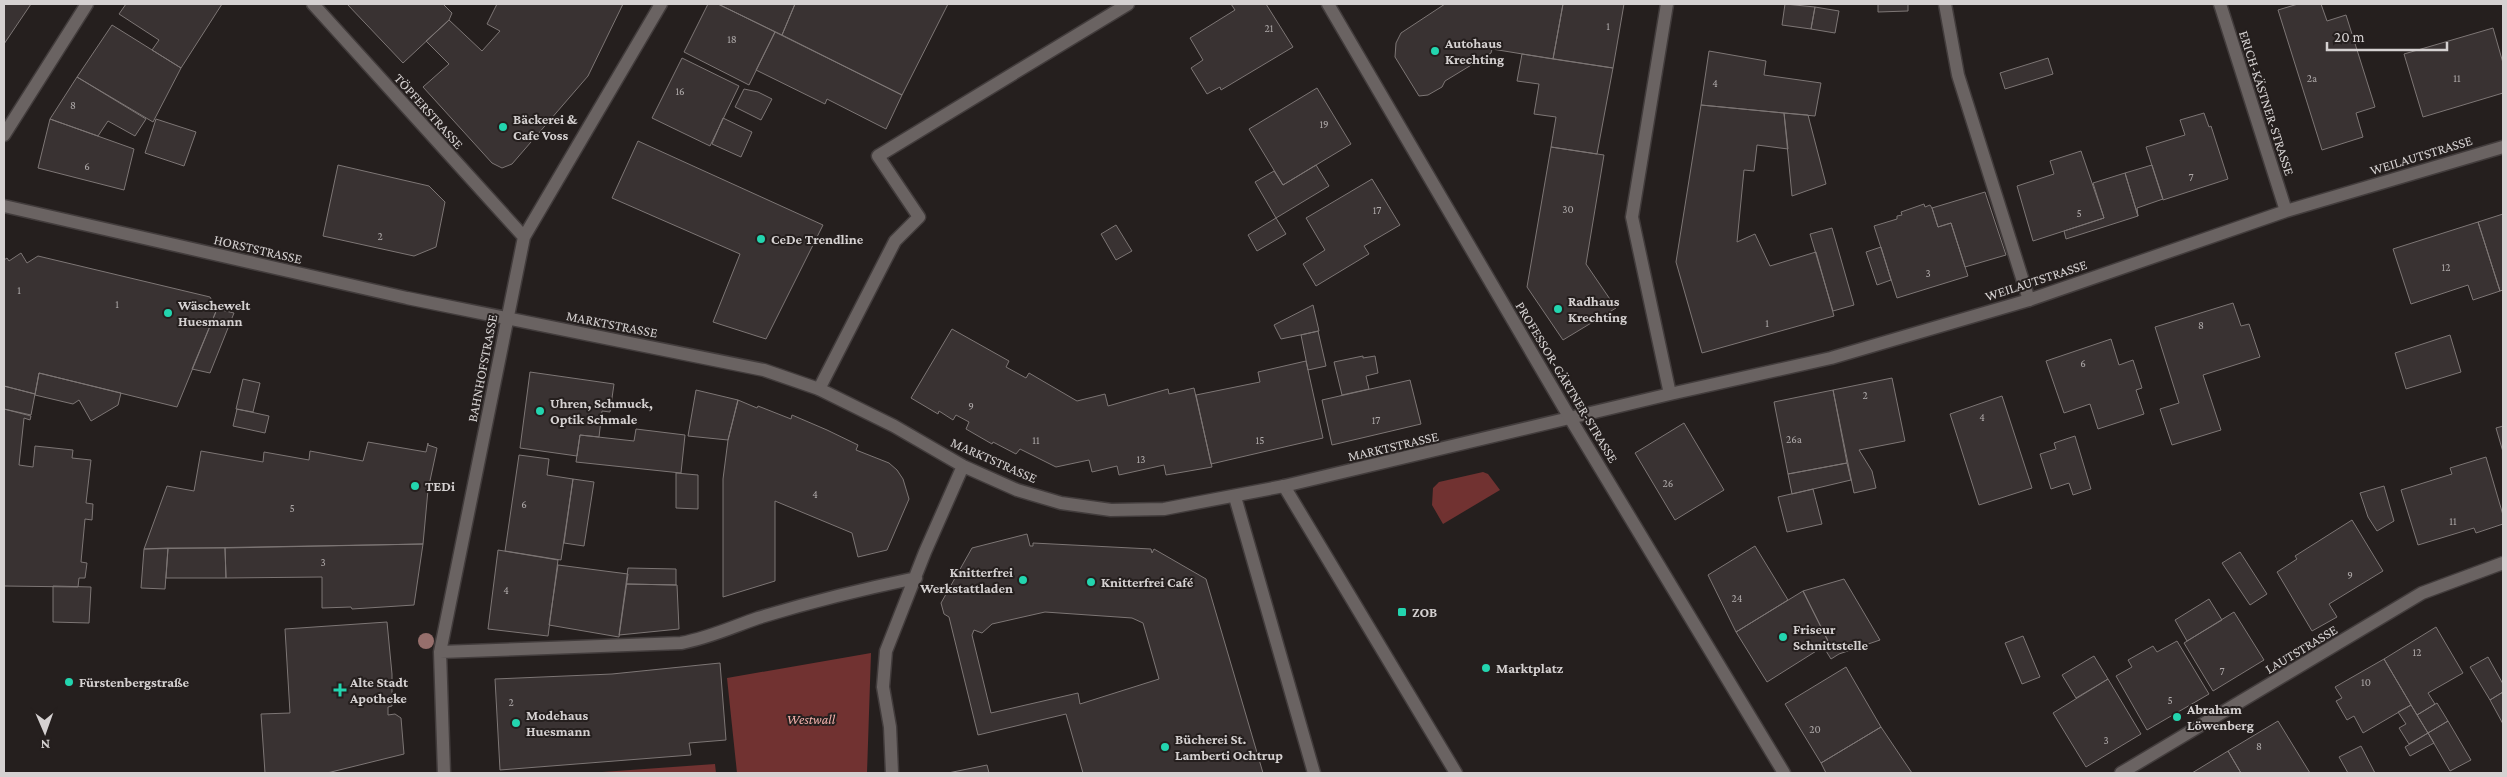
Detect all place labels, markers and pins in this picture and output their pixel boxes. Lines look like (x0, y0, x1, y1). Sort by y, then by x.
place label: Autohaus Krechting (1444, 35, 1504, 67)
marker: Autohaus Krechting (1429, 45, 1441, 57)
place label: Bäckerei & Cafe Voss (513, 111, 578, 143)
marker: Bäckerei & Cafe Voss (497, 121, 509, 133)
place label: CeDe Trendline (771, 231, 864, 247)
marker: CeDe Trendline (755, 233, 767, 245)
place label: Radhaus Krechting (1568, 293, 1627, 325)
place label: Wäschewelt Huesmann (177, 297, 251, 329)
marker: Radhaus Krechting (1552, 303, 1564, 315)
marker: Wäschewelt Huesmann (162, 307, 174, 319)
place label: Uhren, Schmuck, Optik Schmale (550, 395, 653, 427)
marker: Uhren, Schmuck, Optik Schmale (534, 405, 546, 417)
place label: TEDi (425, 478, 455, 494)
marker: TEDi (409, 480, 421, 492)
place label: Knitterfrei Werkstattladen (919, 564, 1013, 596)
marker: Knitterfrei Werkstattladen (1017, 574, 1029, 586)
place label: Knitterfrei Café (1101, 574, 1194, 590)
marker: Knitterfrei Café (1085, 576, 1097, 588)
place label: ZOB (1412, 604, 1437, 620)
marker: ZOB (1396, 606, 1408, 618)
place label: Friseur Schnittstelle (1793, 621, 1869, 653)
marker: Friseur Schnittstelle (1777, 631, 1789, 643)
place label: Marktplatz (1496, 660, 1564, 676)
marker: Marktplatz (1480, 662, 1492, 674)
place label: Fürstenbergstraße (79, 674, 190, 690)
place label: Alte Stadt Apotheke (349, 674, 409, 706)
marker: Fürstenbergstraße (63, 676, 75, 688)
marker: Alte Stadt Apotheke (334, 684, 346, 696)
place label: Abraham Löwenberg (2186, 701, 2254, 733)
place label: Modehaus Huesmann (526, 707, 591, 739)
marker: Abraham Löwenberg (2171, 711, 2183, 723)
marker: Modehaus Huesmann (510, 717, 522, 729)
place label: Bücherei St. Lamberti Ochtrup (1175, 731, 1283, 763)
marker: Bücherei St. Lamberti Ochtrup (1159, 741, 1171, 753)

